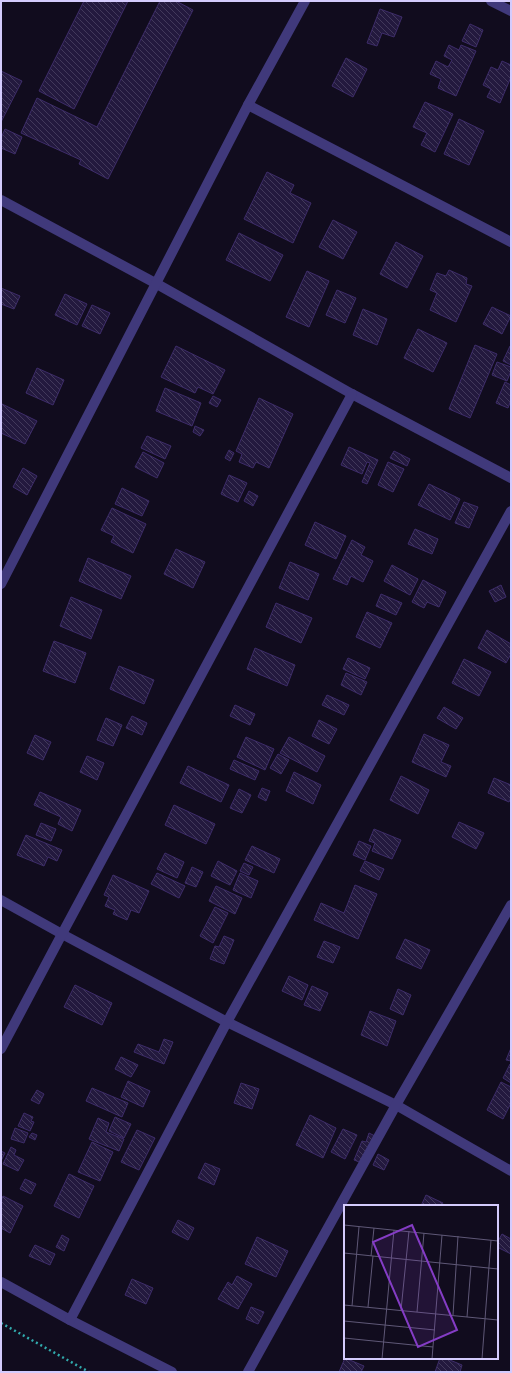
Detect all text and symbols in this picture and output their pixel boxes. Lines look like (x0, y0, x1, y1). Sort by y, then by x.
inset map (344, 1205, 498, 1359)

